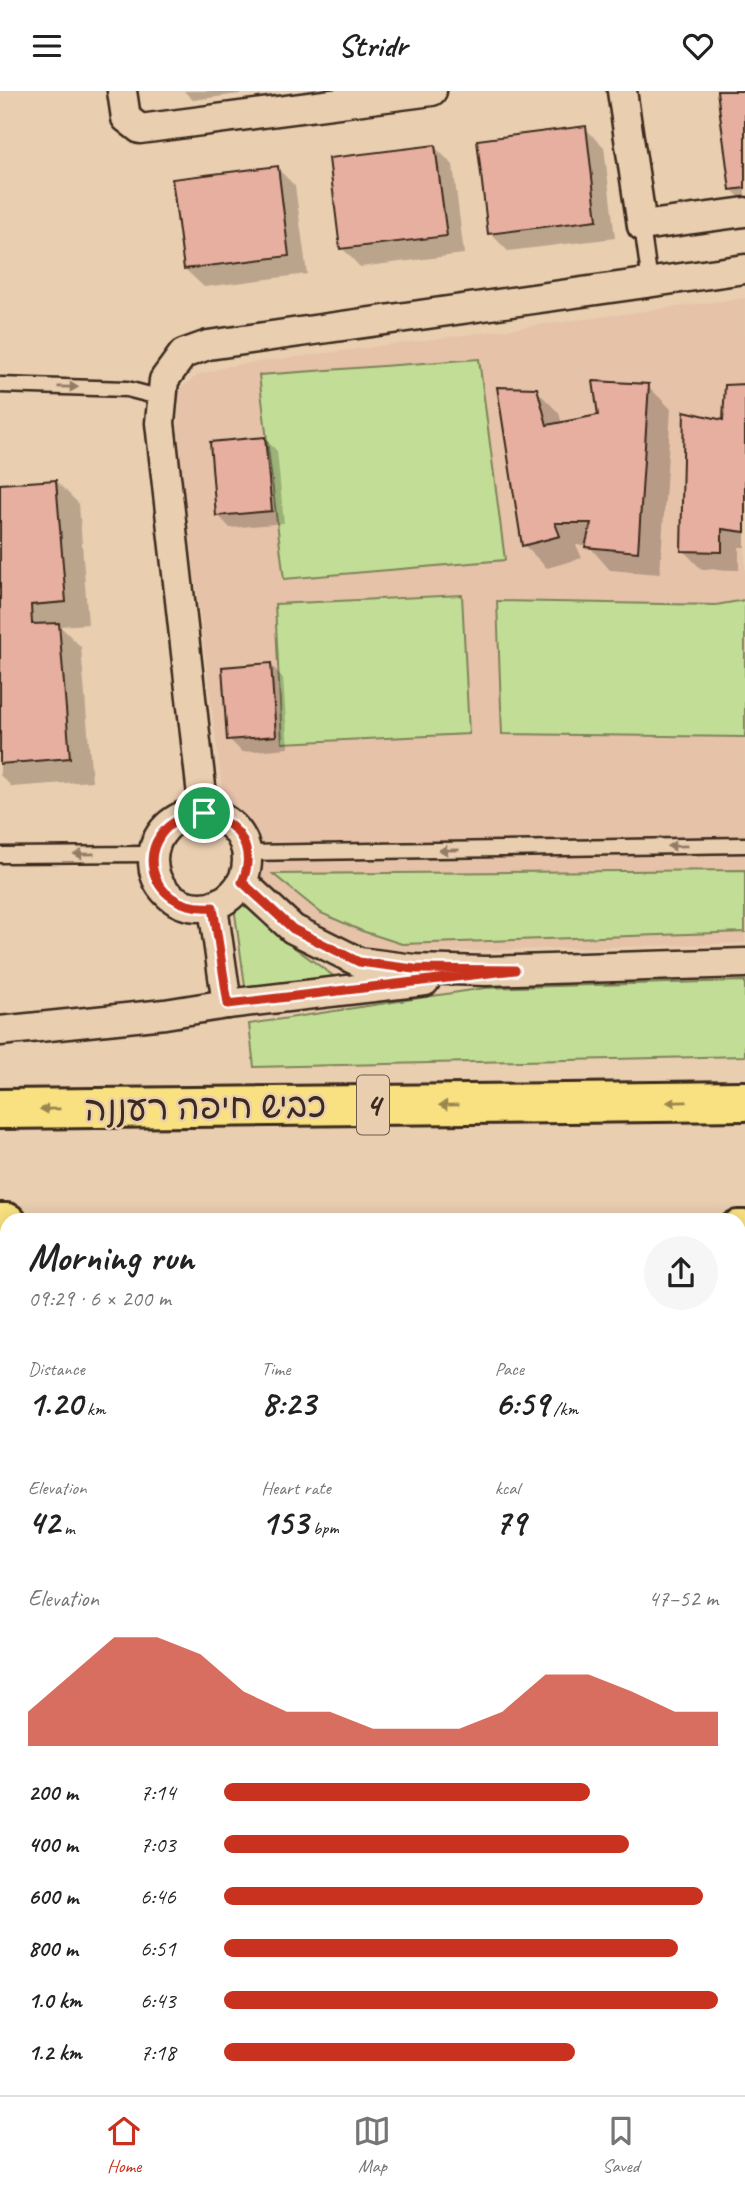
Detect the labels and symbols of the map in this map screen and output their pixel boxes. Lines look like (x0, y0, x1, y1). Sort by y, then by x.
one-way arrow (57, 381, 79, 393)
pin (174, 783, 234, 843)
one-way arrow (666, 841, 688, 852)
one-way arrow (438, 844, 460, 856)
one-way arrow (73, 848, 95, 860)
road number: 4 (357, 1075, 389, 1135)
street label: כביש חיפה רעננה (84, 1082, 326, 1132)
one-way arrow (666, 1096, 688, 1108)
one-way arrow (438, 1099, 460, 1110)
one-way arrow (39, 1103, 61, 1115)

